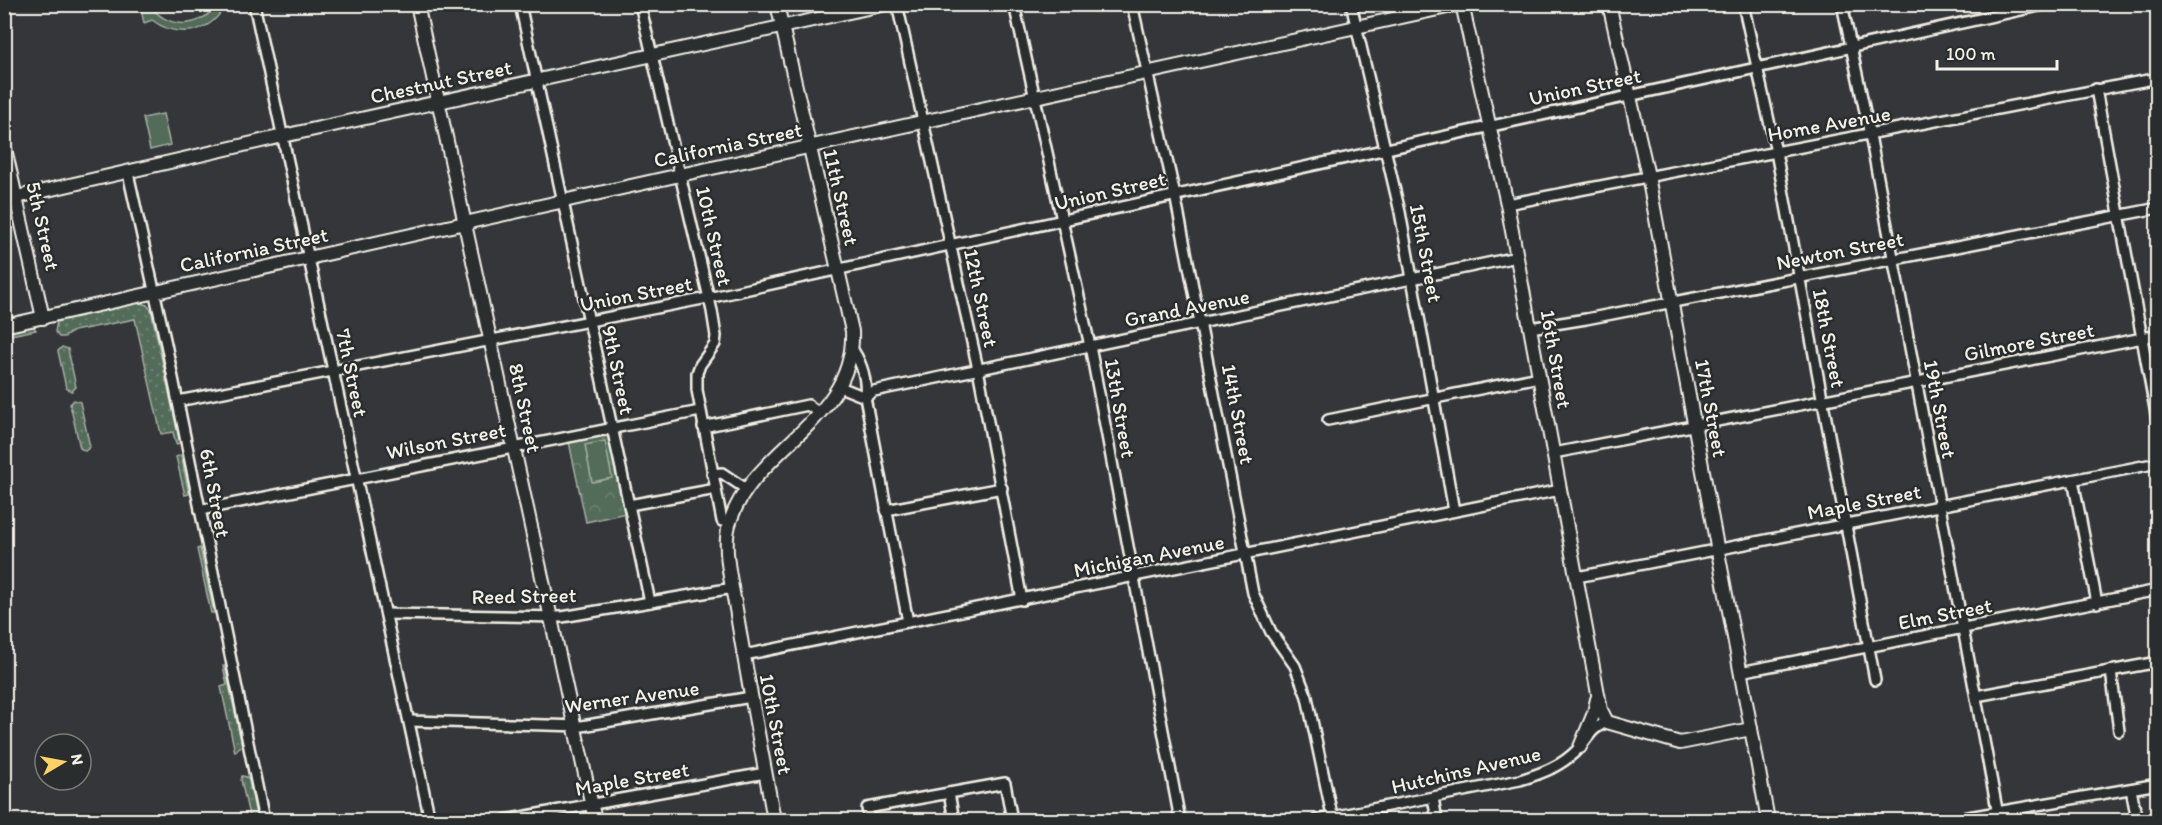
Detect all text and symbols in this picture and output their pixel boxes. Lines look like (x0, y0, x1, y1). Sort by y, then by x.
scale bar (1937, 33, 2057, 71)
text: 100 m (1946, 43, 1996, 65)
street label: Chestnut Street (368, 54, 514, 109)
street label: Union Street (1527, 62, 1643, 111)
street label: Home Avenue (1765, 100, 1892, 147)
street label: California Street (651, 117, 804, 172)
street label: 11th Street (818, 146, 865, 248)
street label: Union Street (1052, 166, 1168, 215)
street label: 5th Street (21, 179, 66, 273)
street label: 10th Street (691, 183, 738, 288)
street label: 15th Street (1405, 201, 1448, 305)
street label: California Street (177, 222, 330, 277)
street label: Newton Street (1774, 226, 1906, 275)
street label: 12th Street (959, 246, 1004, 350)
street label: Union Street (578, 270, 694, 317)
street label: Grand Avenue (1122, 283, 1252, 332)
street label: 18th Street (1808, 286, 1851, 390)
street label: 16th Street (1535, 307, 1578, 411)
street label: Gilmore Street (1962, 317, 2096, 366)
street label: 9th Street (597, 323, 640, 417)
street label: 7th Street (331, 326, 374, 419)
street label: 13th Street (1099, 356, 1142, 460)
street label: 17th Street (1690, 357, 1733, 459)
street label: 19th Street (1919, 357, 1962, 460)
street label: 8th Street (504, 361, 547, 455)
street label: 14th Street (1217, 362, 1260, 466)
street label: Wilson Street (384, 417, 508, 464)
street label: 6th Street (195, 446, 236, 540)
street label: Maple Street (1805, 478, 1923, 525)
street label: Michigan Avenue (1072, 529, 1226, 582)
street label: Reed Street (471, 582, 577, 609)
street label: Elm Street (1896, 592, 1994, 635)
street label: 10th Street (754, 671, 799, 776)
street label: Werner Avenue (563, 675, 701, 718)
north arrow (33, 732, 93, 792)
street label: Hutchins Avenue (1389, 740, 1543, 799)
text: N (67, 753, 88, 766)
street label: Maple Street (573, 756, 691, 801)

